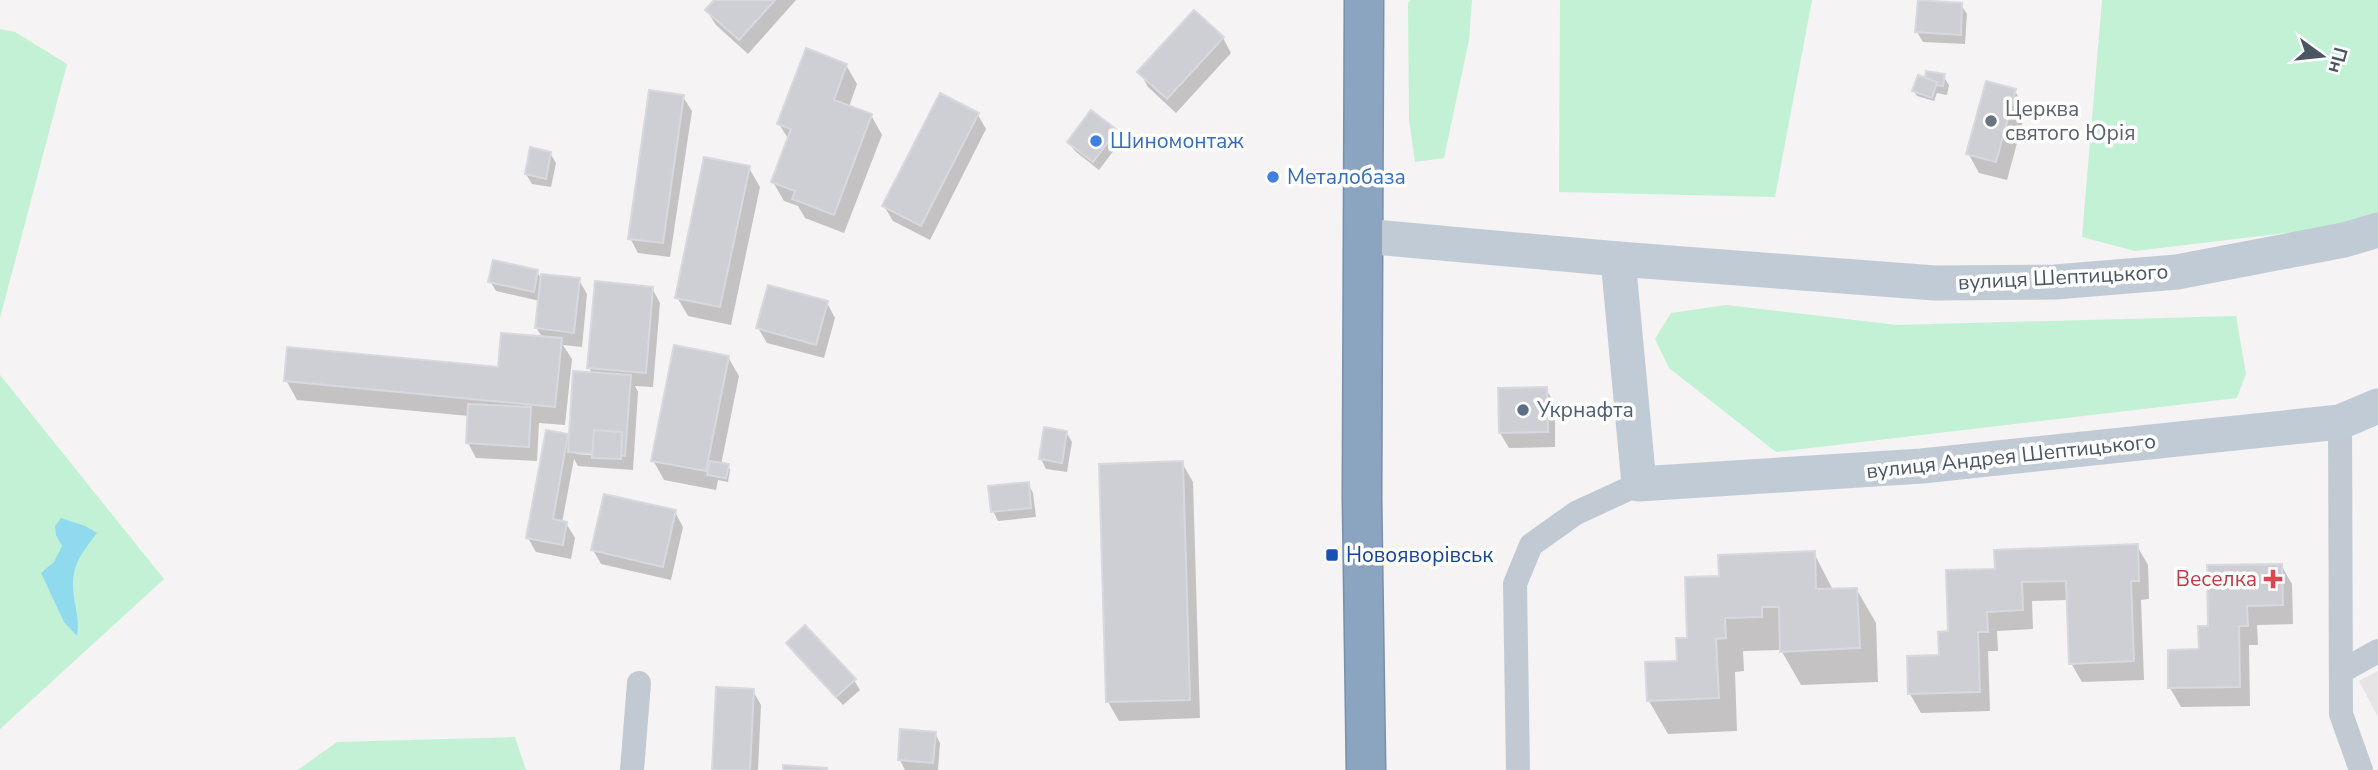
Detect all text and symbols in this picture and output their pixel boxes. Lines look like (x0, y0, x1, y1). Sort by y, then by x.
north arrow (2287, 21, 2357, 91)
text: Пн (2322, 44, 2353, 76)
place label: Церква святого Юрія (2005, 95, 2135, 147)
marker: Церква святого Юрія (1983, 113, 1999, 129)
place label: Шиномонтаж (1110, 127, 1244, 155)
marker: Шиномонтаж (1088, 133, 1104, 149)
place label: Металобаза (1287, 163, 1406, 191)
marker: Металобаза (1265, 169, 1281, 185)
street label: вулиця Шептицького (1957, 258, 2169, 296)
place label: Укрнафта (1536, 396, 1634, 424)
marker: Укрнафта (1515, 402, 1531, 418)
street label: вулиця Андрея Шептицького (1865, 427, 2157, 485)
place label: Новояворівськ (1346, 541, 1494, 569)
marker: Новояворівськ (1324, 547, 1340, 563)
place label: Веселка (2176, 565, 2257, 593)
marker: Веселка (2263, 569, 2283, 589)

